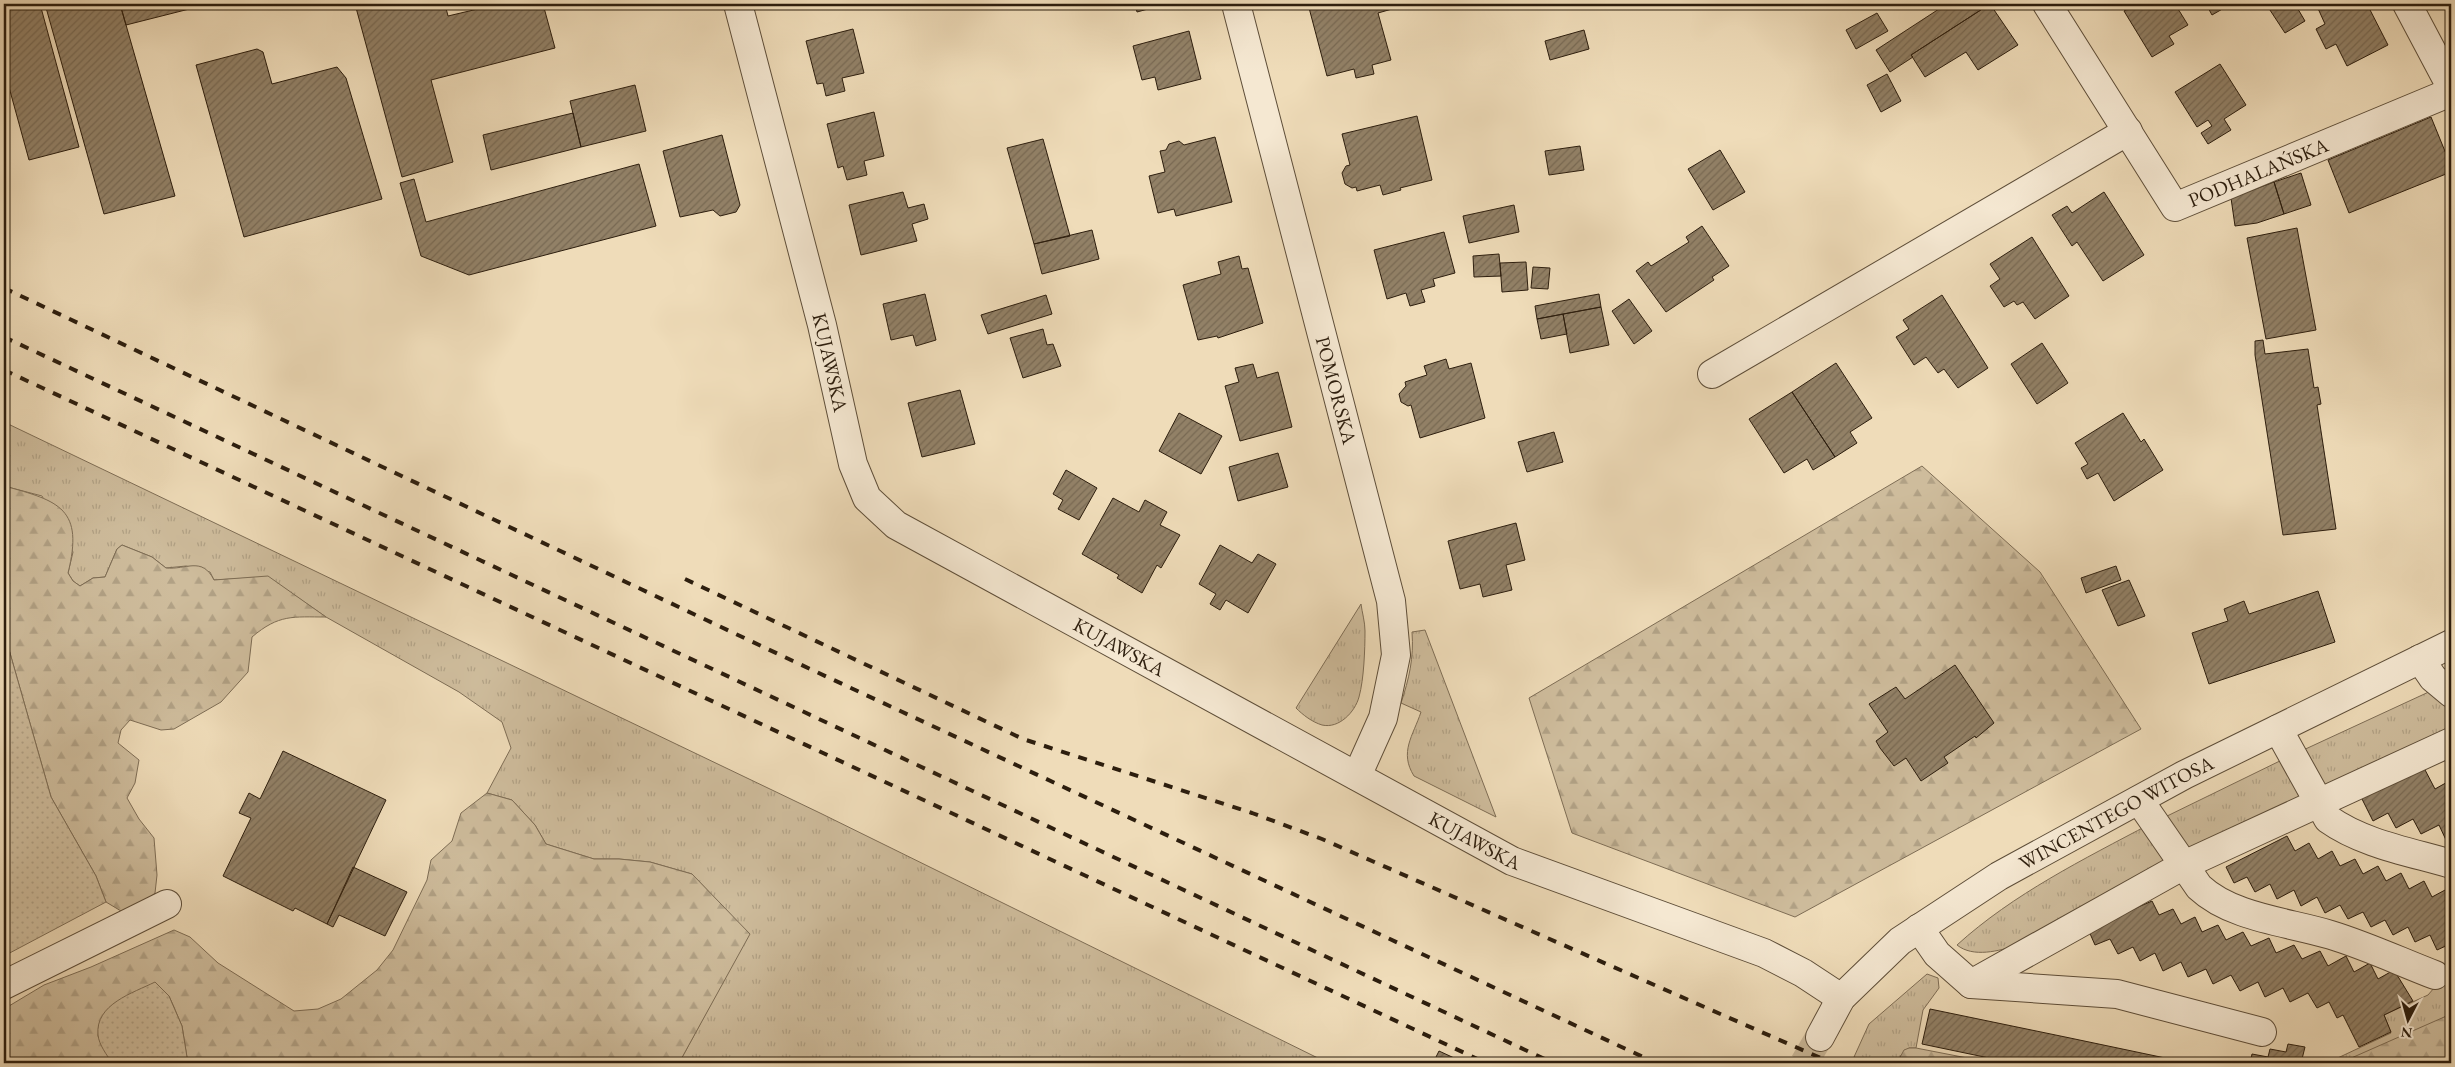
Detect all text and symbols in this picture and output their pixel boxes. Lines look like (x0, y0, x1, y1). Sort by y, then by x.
street label: PODHALAŃSKA (2184, 132, 2332, 213)
street label: KUJAWSKA (806, 310, 854, 414)
street label: POMORSKA (1310, 333, 1363, 447)
street label: KUJAWSKA (1069, 611, 1170, 682)
street label: WINCENTEGO WITOSA (2014, 750, 2218, 876)
street label: KUJAWSKA (1424, 805, 1524, 876)
north arrow (2382, 994, 2432, 1044)
text: N (2399, 1023, 2413, 1042)

